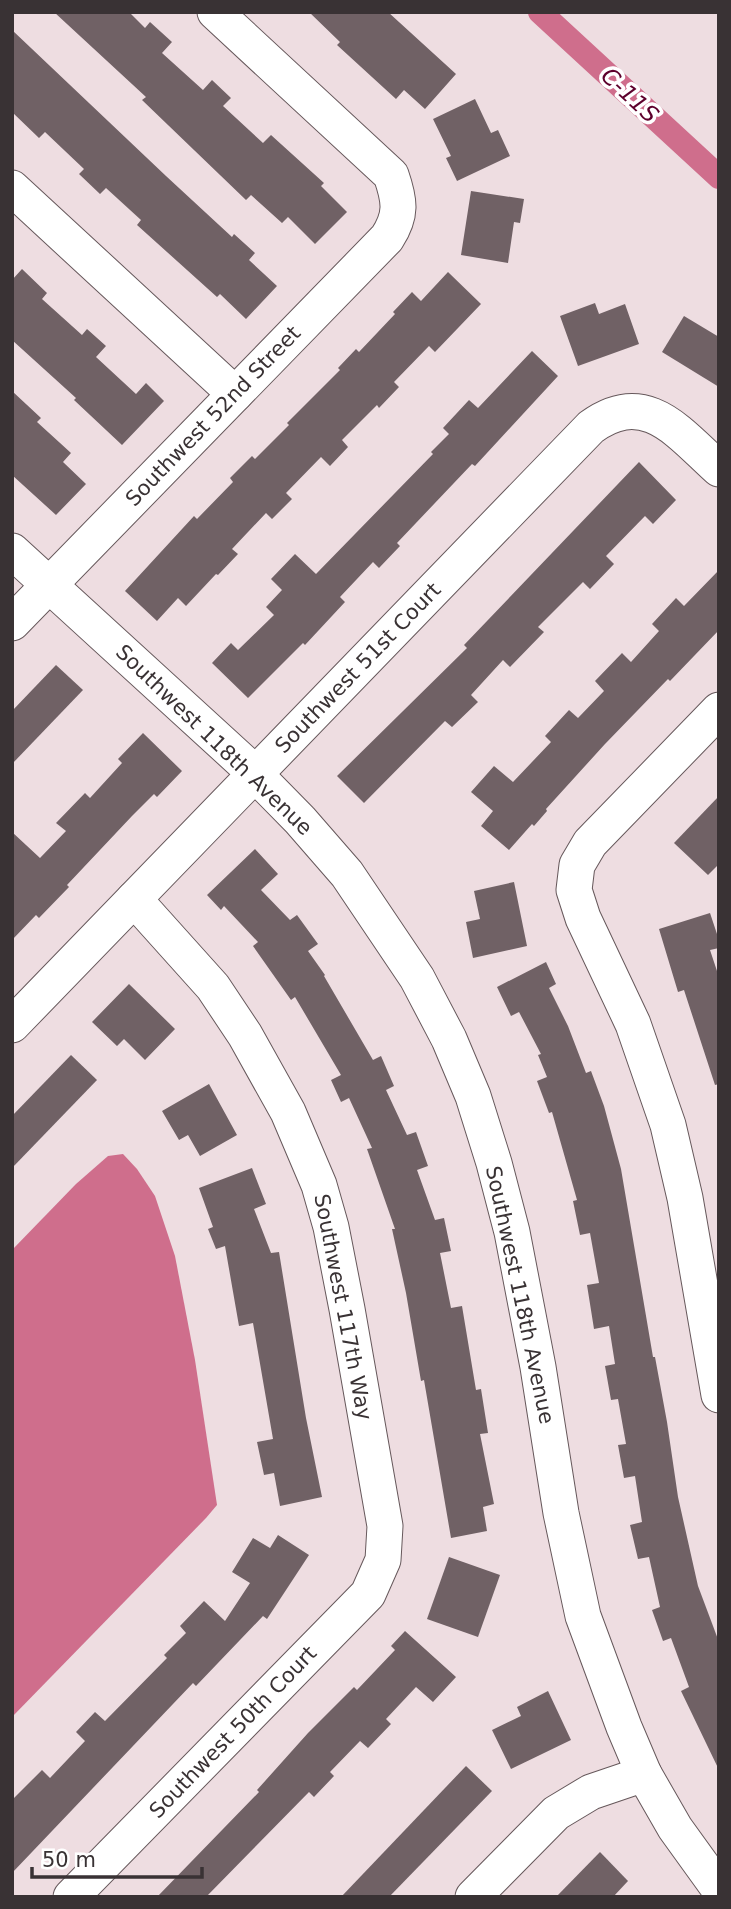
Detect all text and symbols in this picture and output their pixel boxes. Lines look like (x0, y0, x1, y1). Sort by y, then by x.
water label: C-11S (596, 62, 664, 128)
street label: Southwest 52nd Street (121, 321, 305, 511)
street label: Southwest 51st Court (270, 578, 446, 758)
street label: Southwest 118th Avenue (111, 640, 317, 840)
street label: Southwest 118th Avenue (481, 1164, 559, 1426)
street label: Southwest 117th Way (309, 1192, 377, 1422)
street label: Southwest 50th Court (145, 1641, 321, 1823)
scale bar (32, 1836, 201, 1880)
text: 50 m (42, 1848, 96, 1872)

